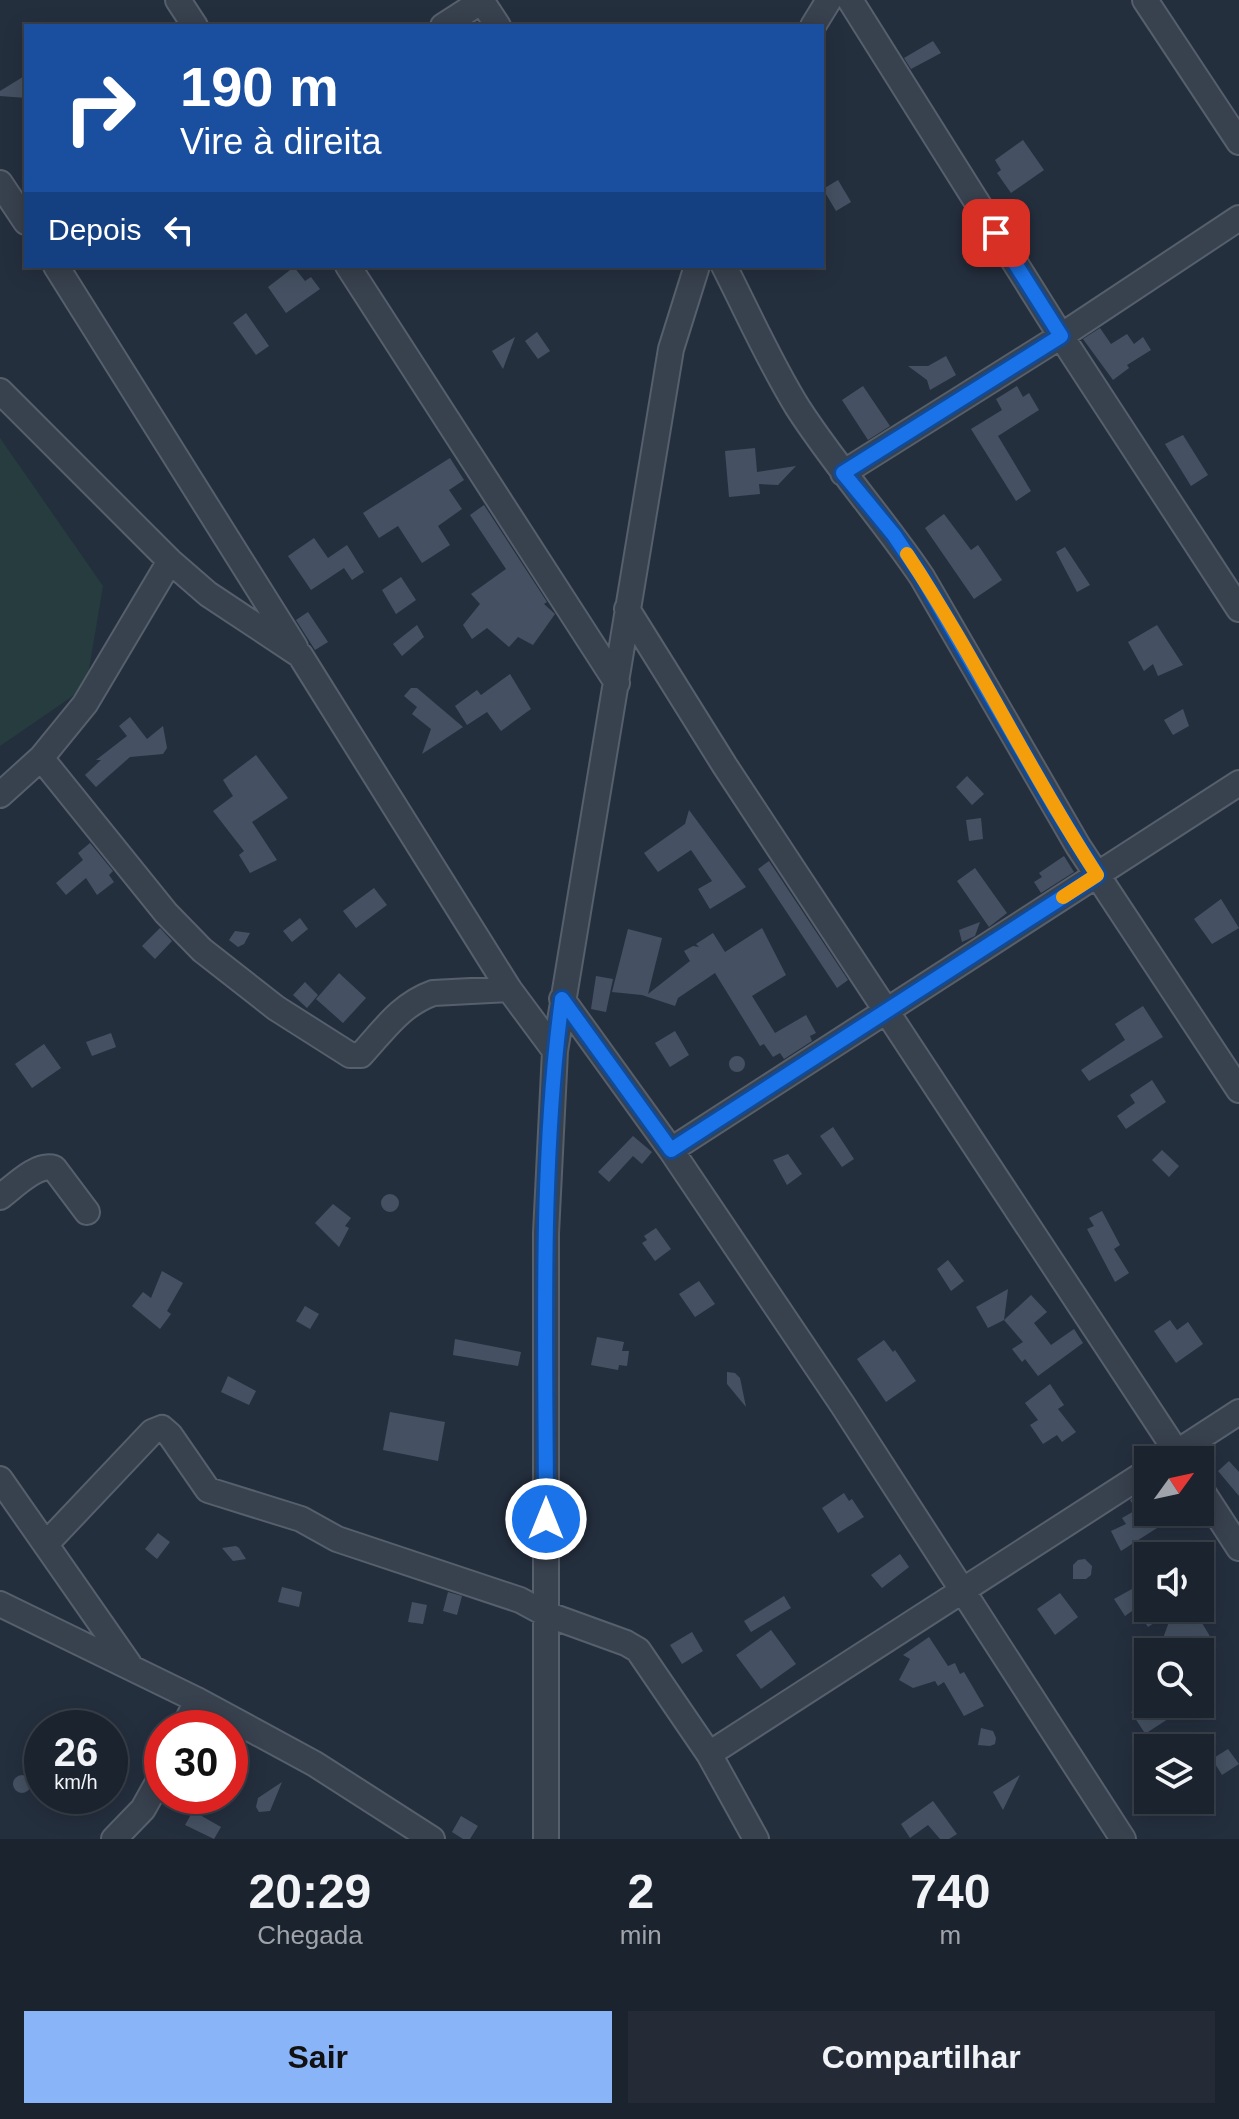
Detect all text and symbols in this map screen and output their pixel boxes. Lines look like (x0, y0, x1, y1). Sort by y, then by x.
text: 190 m (180, 55, 339, 118)
icon: right (48, 56, 152, 160)
text: Vire à direita (180, 121, 381, 162)
pin (962, 199, 1030, 267)
icon: left (157, 208, 201, 252)
icon: arrive (974, 211, 1018, 255)
text: Depois (48, 213, 141, 246)
north arrow (1134, 1446, 1214, 1526)
map controls (1134, 1446, 1214, 1814)
position arrow (504, 1477, 588, 1561)
button: sound (1134, 1542, 1214, 1622)
button: search (1134, 1638, 1214, 1718)
speed limit sign: 30 (144, 1710, 248, 1814)
text: 26 (54, 1730, 98, 1774)
button: layers (1134, 1734, 1214, 1814)
text: km/h (54, 1771, 98, 1793)
text: 20:29 (249, 1865, 371, 1918)
text: 2 (627, 1865, 654, 1918)
text: 740 (910, 1865, 990, 1918)
text: Chegada (257, 1920, 363, 1950)
text: min (620, 1920, 662, 1950)
text: m (940, 1920, 961, 1950)
button: Sair (24, 2011, 612, 2103)
button: Compartilhar (628, 2011, 1215, 2103)

